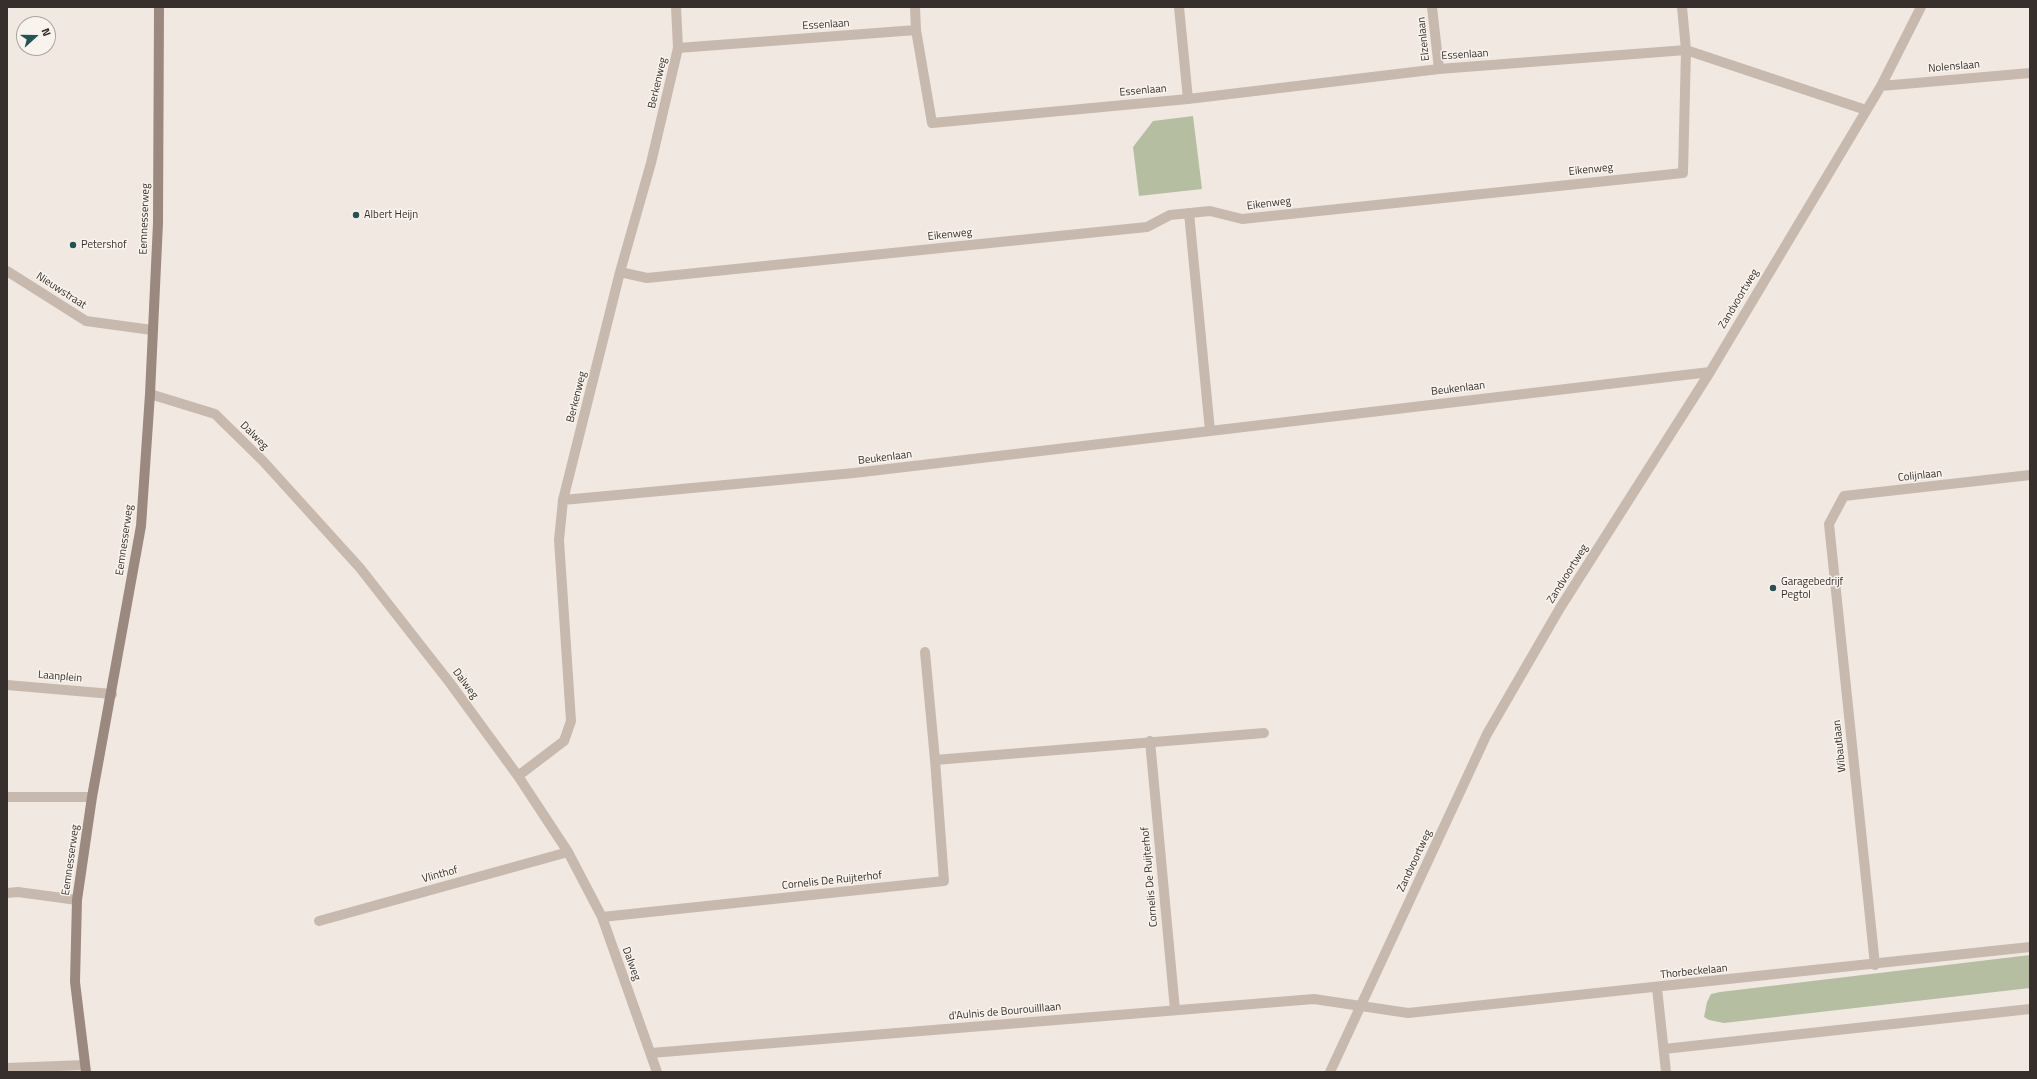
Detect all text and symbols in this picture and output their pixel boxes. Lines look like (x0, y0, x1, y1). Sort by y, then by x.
north arrow (16, 16, 56, 56)
street label: Elzenlaan (1415, 16, 1433, 62)
street label: Essenlaan (802, 17, 850, 33)
text: N (37, 26, 55, 38)
street label: Essenlaan (1441, 47, 1489, 63)
street label: Berkenweg (646, 56, 670, 110)
street label: Nolenslaan (1928, 58, 1980, 76)
street label: Essenlaan (1119, 82, 1167, 100)
street label: Eikenweg (1568, 161, 1614, 179)
street label: Eemnesserweg (137, 183, 153, 255)
street label: Eikenweg (1246, 195, 1292, 213)
place label: Albert Heijn (364, 208, 418, 222)
marker: Albert Heijn (351, 210, 361, 220)
street label: Eikenweg (927, 226, 973, 244)
place label: Petershof (81, 238, 127, 252)
marker: Petershof (68, 240, 78, 250)
street label: Zandvoortweg (1716, 267, 1762, 331)
street label: Nieuwstraat (33, 270, 89, 312)
street label: Berkenweg (564, 370, 590, 424)
street label: Beukenlaan (1430, 379, 1486, 399)
street label: Dalweg (237, 419, 271, 453)
street label: Beukenlaan (857, 448, 913, 468)
street label: Colijnlaan (1897, 467, 1943, 485)
street label: Eemnesserweg (114, 504, 136, 576)
street label: Zandvoortweg (1545, 542, 1591, 606)
place label: Garagebedrijf Pegtol (1781, 575, 1843, 601)
marker: Garagebedrijf Pegtol (1768, 583, 1778, 593)
street label: Dalweg (449, 666, 481, 702)
street label: Laanplein (37, 668, 83, 686)
street label: Wibautlaan (1831, 719, 1849, 773)
street label: Eemnesserweg (60, 824, 82, 896)
street label: Cornelis De Ruijterhof (1139, 826, 1161, 928)
street label: Zandvoortweg (1395, 828, 1435, 894)
street label: Vlinthof (421, 864, 459, 886)
street label: Cornelis De Ruijterhof (781, 869, 883, 893)
street label: Dalweg (619, 945, 643, 983)
street label: Thorbeckelaan (1660, 962, 1728, 982)
street label: d'Aulnis de Bourouilllaan (948, 1001, 1062, 1023)

